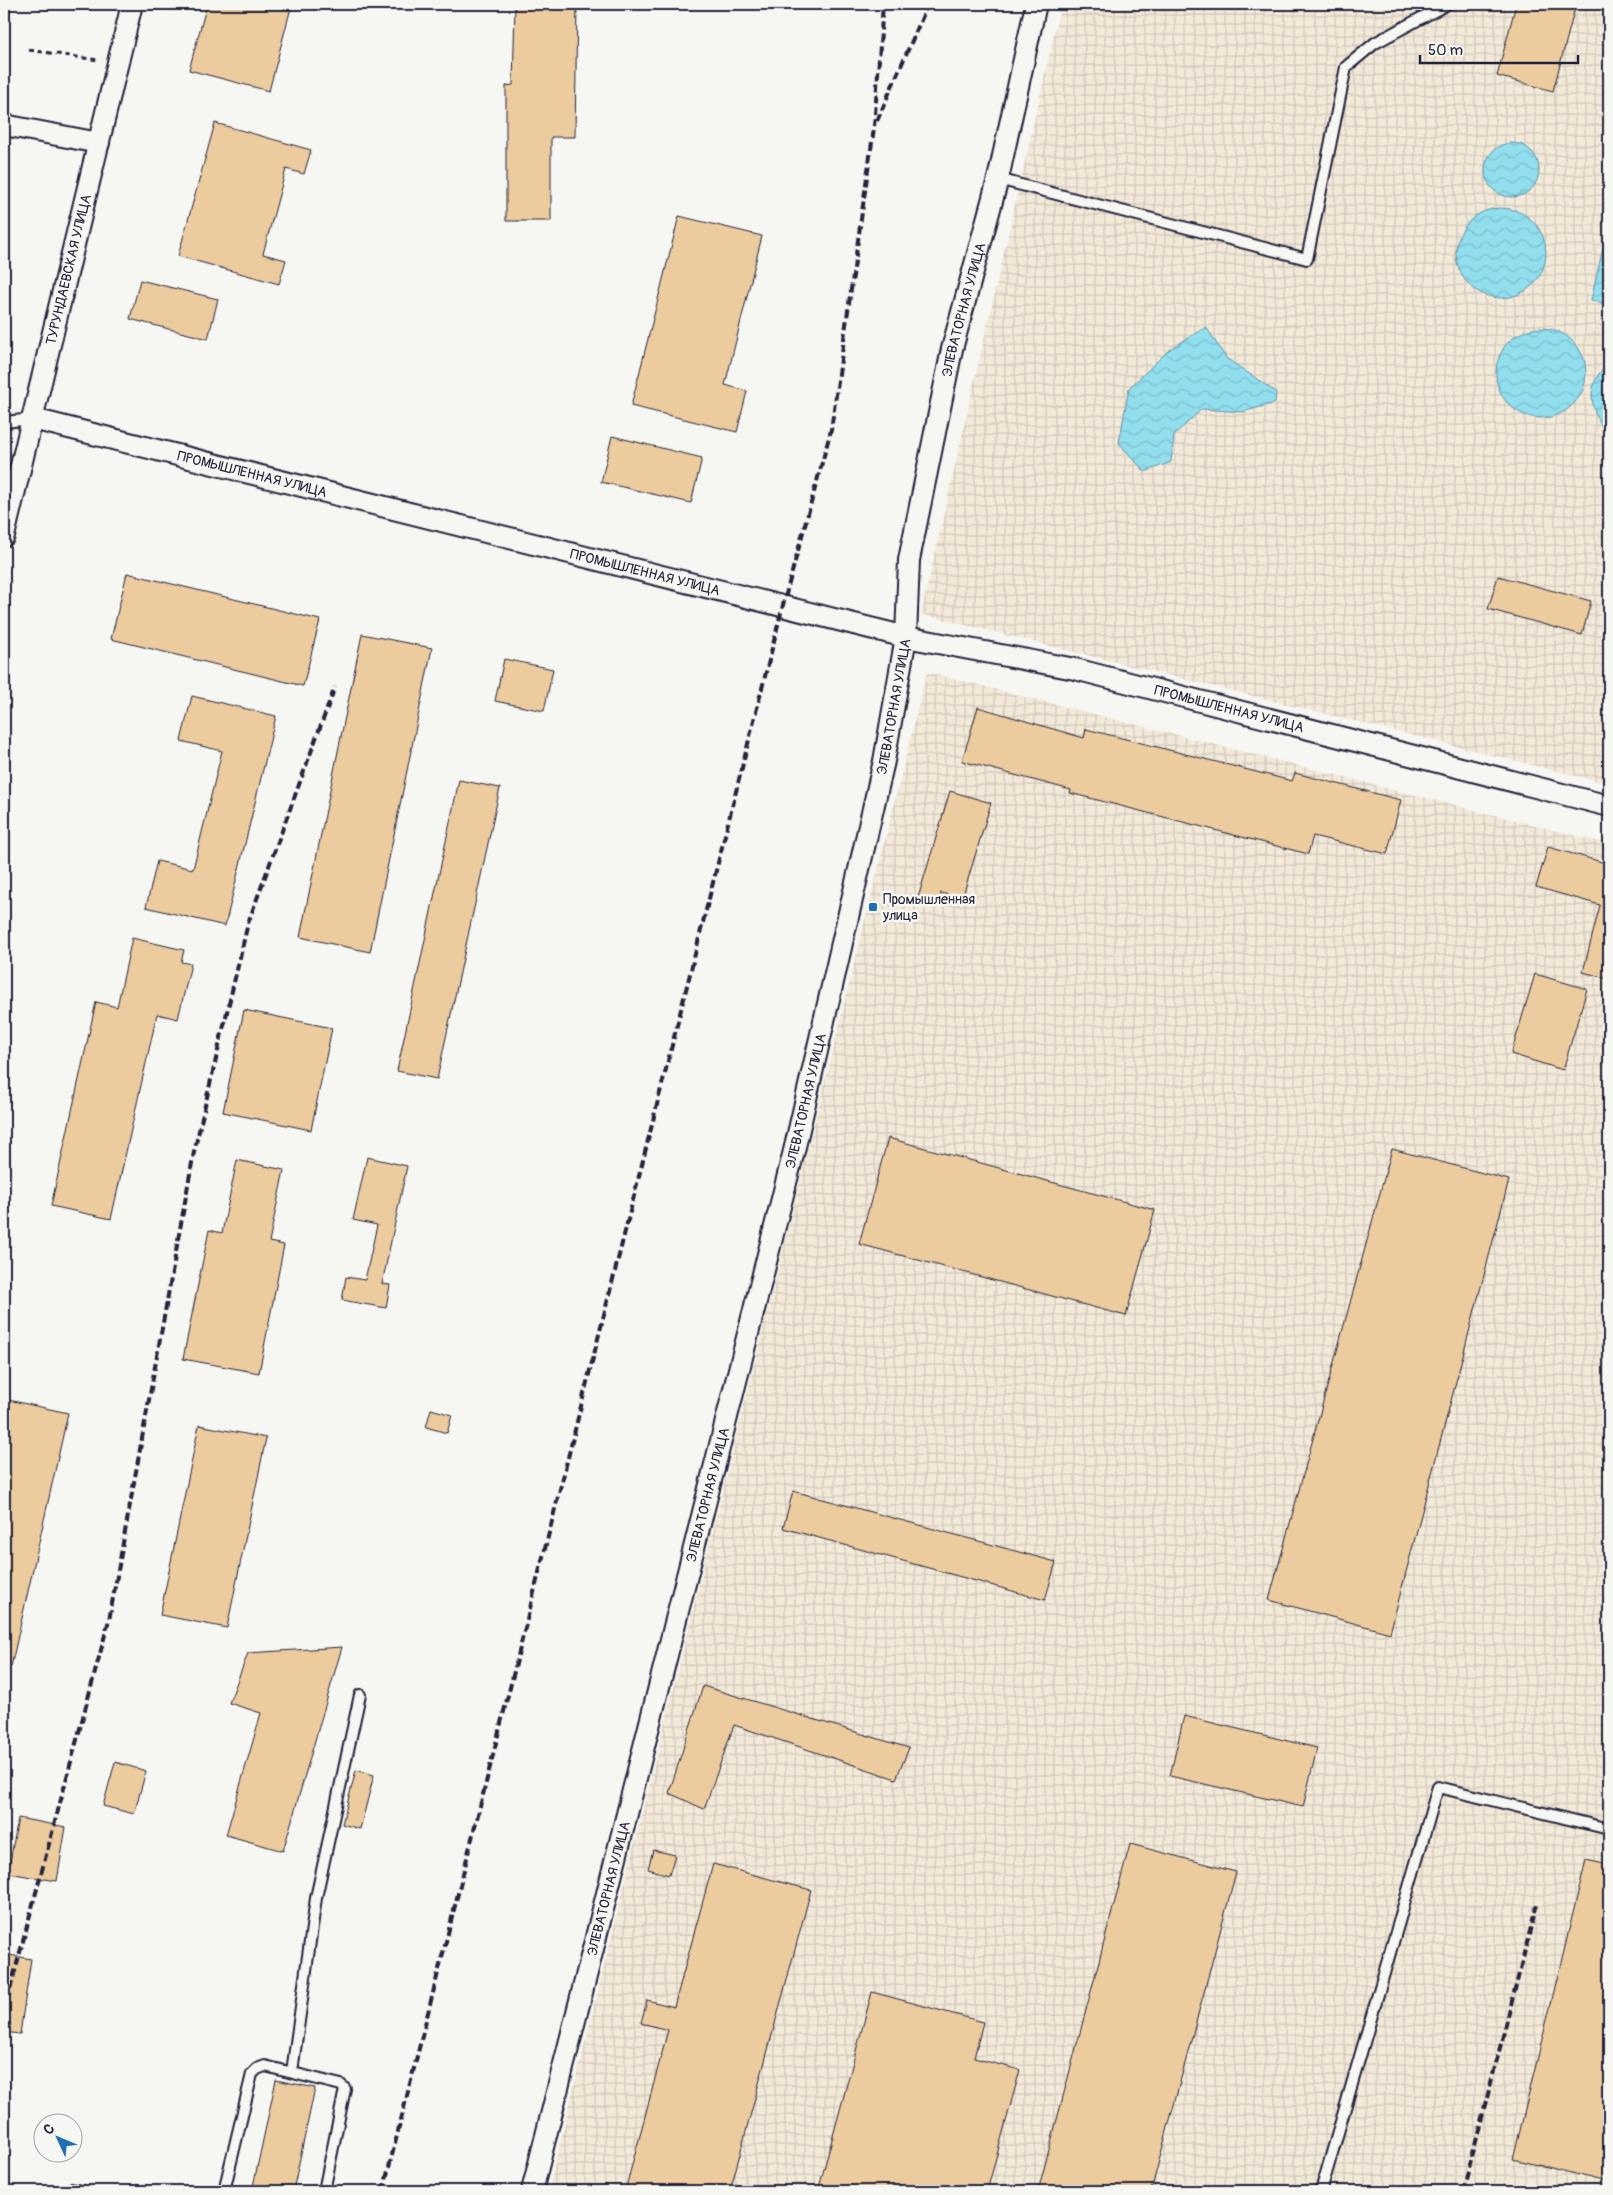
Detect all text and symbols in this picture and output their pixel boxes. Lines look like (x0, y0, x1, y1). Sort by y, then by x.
scale bar (1420, 32, 1578, 64)
text: 50 m (1428, 41, 1463, 60)
street label: ТУРУНДАЕВСКАЯ УЛИЦА (42, 193, 95, 347)
street label: ЭЛЕВАТОРНАЯ УЛИЦА (939, 241, 989, 378)
street label: ПРОМЫШЛЕННАЯ УЛИЦА (175, 447, 329, 501)
street label: ПРОМЫШЛЕННАЯ УЛИЦА (568, 545, 722, 599)
street label: ЭЛЕВАТОРНАЯ УЛИЦА (873, 637, 915, 776)
street label: ПРОМЫШЛЕННАЯ УЛИЦА (1152, 682, 1306, 736)
place label: Промышленная улица (882, 891, 975, 924)
marker: Промышленная улица (867, 901, 879, 913)
street label: ЭЛЕВАТОРНАЯ УЛИЦА (782, 1032, 830, 1170)
street label: ЭЛЕВАТОРНАЯ УЛИЦА (683, 1426, 733, 1564)
street label: ЭЛЕВАТОРНАЯ УЛИЦА (584, 1820, 634, 1958)
north arrow (32, 2112, 82, 2162)
text: С (40, 2120, 58, 2138)

